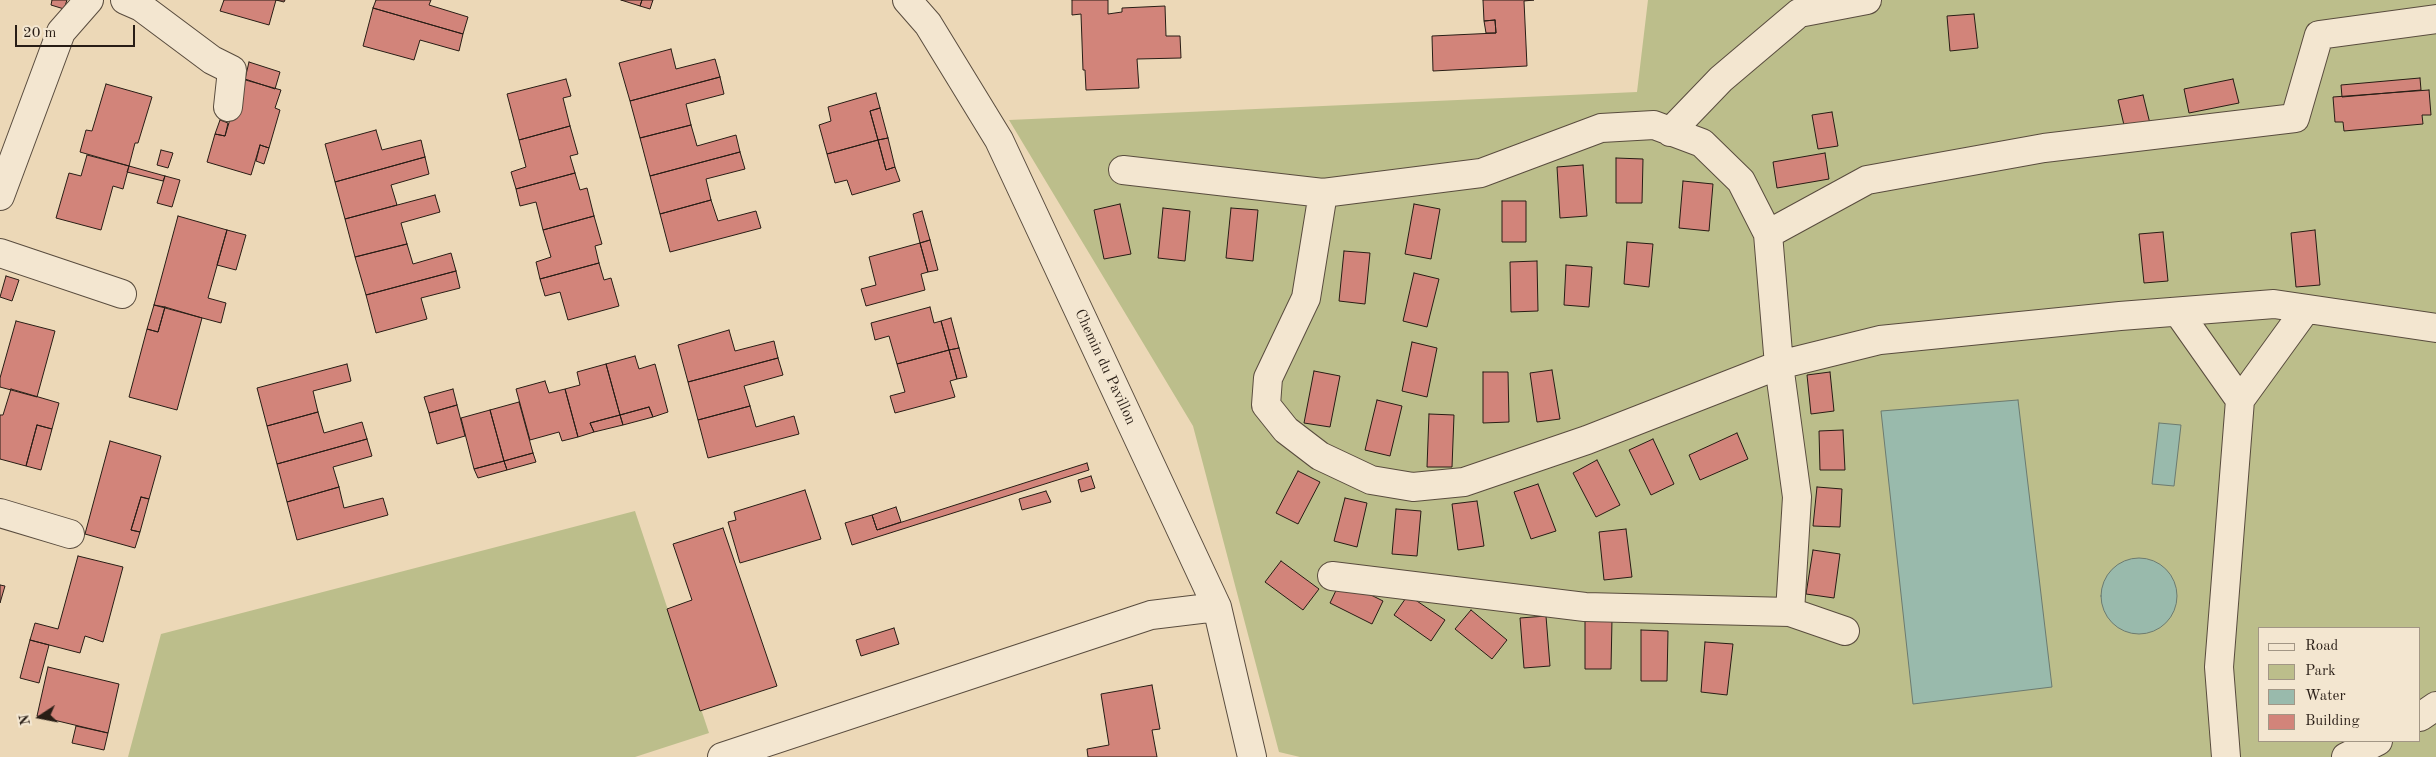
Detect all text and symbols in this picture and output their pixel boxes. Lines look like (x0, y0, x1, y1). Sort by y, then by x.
scale bar (18, 15, 138, 47)
text: 20 m (23, 26, 57, 41)
street label: Chemin du Pavillon (1070, 306, 1140, 428)
legend (2258, 627, 2421, 742)
text: Road (2305, 639, 2338, 654)
text: Park (2305, 664, 2336, 679)
text: Water (2305, 689, 2346, 704)
north arrow (15, 692, 65, 742)
text: N (17, 713, 33, 726)
text: Building (2305, 714, 2360, 729)

